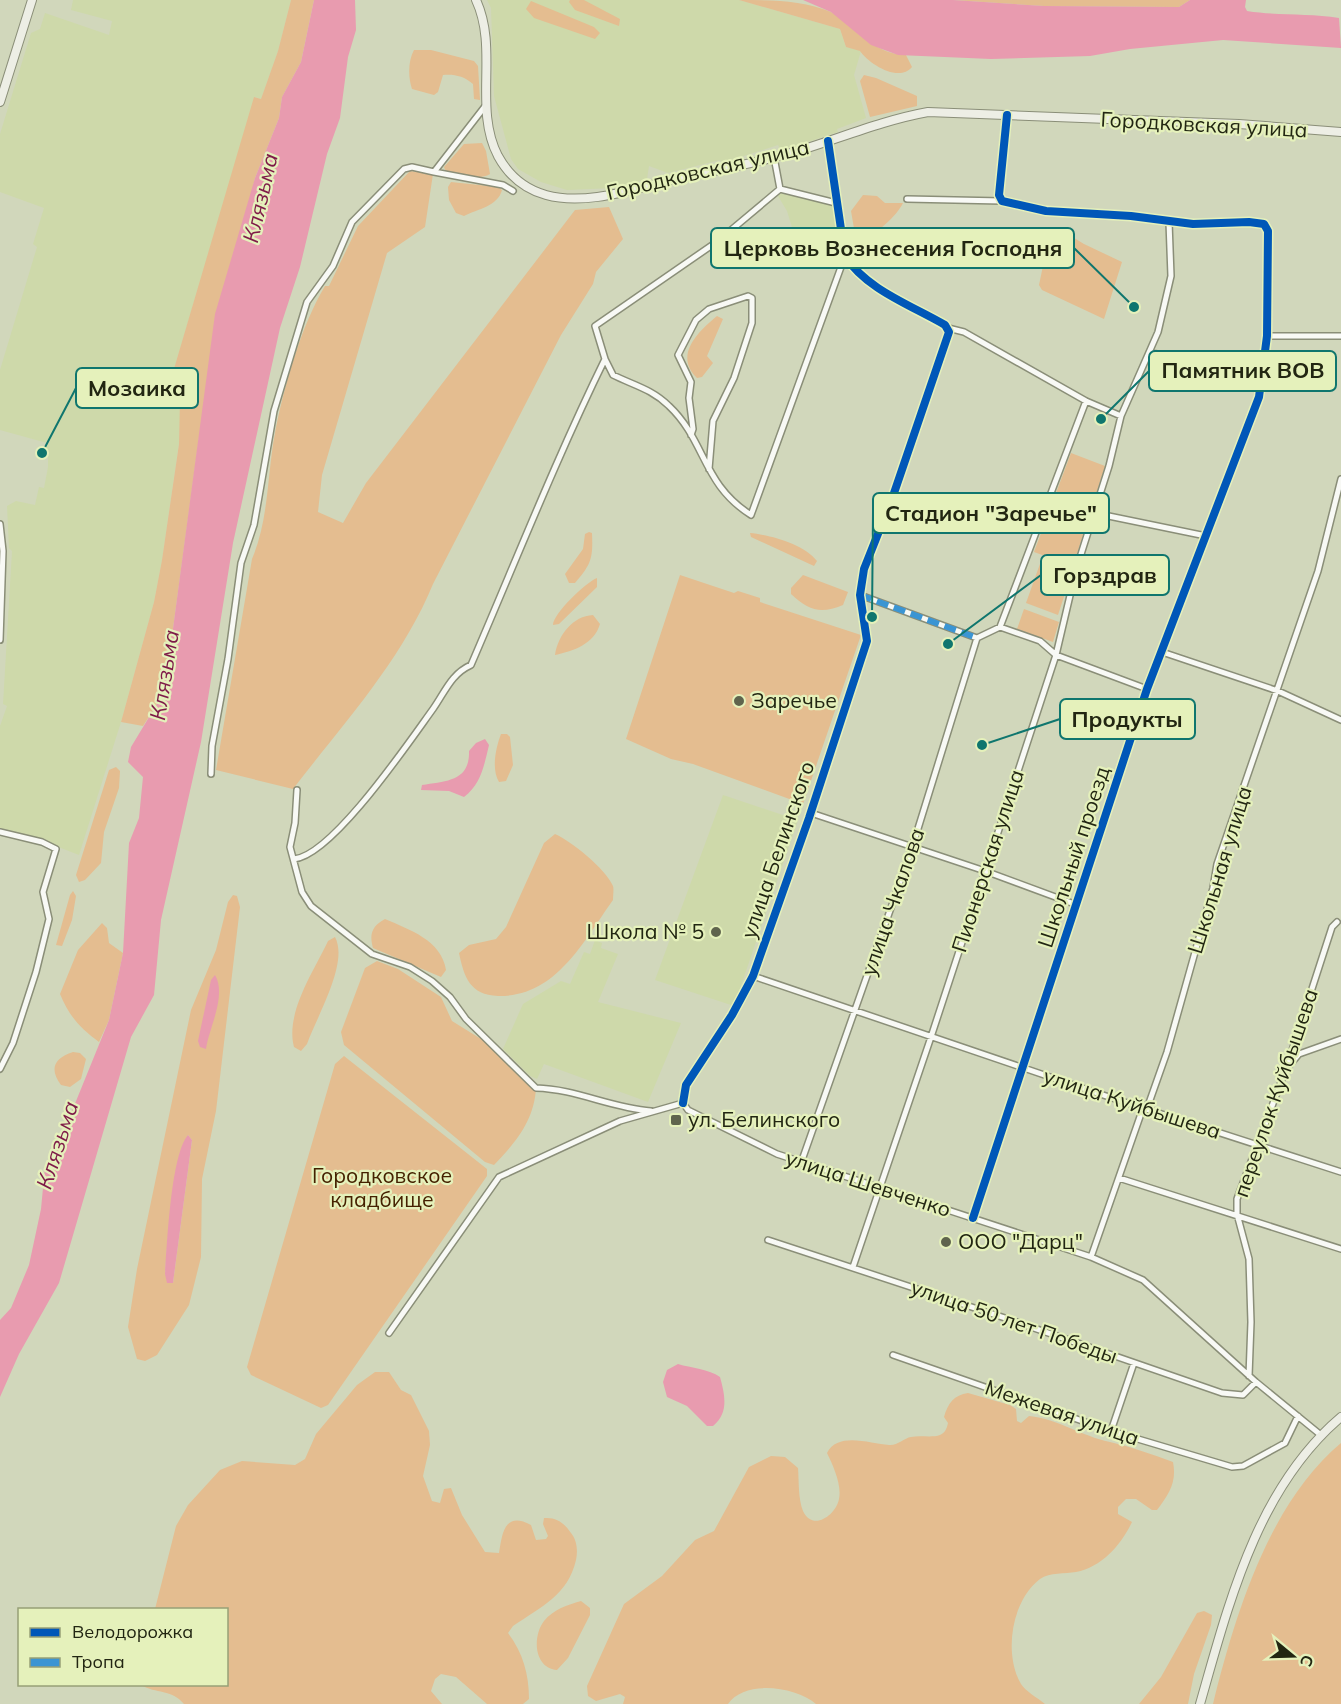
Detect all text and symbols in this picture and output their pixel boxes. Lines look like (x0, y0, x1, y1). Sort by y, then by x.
street label: Городковская улица (1100, 106, 1308, 142)
street label: Городковская улица (604, 133, 812, 205)
water label: Клязьма (236, 151, 284, 245)
callout: Церковь Вознесения Господня (711, 228, 1074, 268)
text: Церковь Вознесения Господня (724, 234, 1062, 262)
callout: Памятник ВОВ (1149, 351, 1336, 391)
text: Памятник ВОВ (1162, 356, 1324, 384)
callout: Мозаика (76, 368, 198, 408)
text: Мозаика (88, 374, 186, 402)
callout: Стадион "Заречье" (873, 493, 1109, 533)
text: Стадион "Заречье" (885, 499, 1097, 527)
callout: Горздрав (1041, 555, 1169, 595)
text: Горздрав (1053, 561, 1157, 589)
water label: Клязьма (143, 628, 185, 722)
place label: Заречье (751, 687, 837, 713)
marker: Заречье (732, 694, 746, 708)
callout: Продукты (1060, 699, 1195, 739)
text: Продукты (1072, 705, 1183, 733)
street label: улица Белинского (735, 758, 820, 942)
street label: Школьный проезд (1032, 763, 1115, 950)
street label: Пионерская улица (945, 766, 1029, 955)
street label: Школьная улица (1181, 783, 1257, 956)
street label: улица Чкалова (855, 824, 929, 979)
place label: Школа № 5 (586, 918, 704, 944)
marker: Школа № 5 (709, 925, 723, 939)
street label: переулок Куйбышева (1227, 985, 1323, 1200)
street label: улица Куйбышева (1040, 1062, 1224, 1144)
water label: Клязьма (30, 1097, 84, 1193)
place label: ул. Белинского (688, 1106, 840, 1132)
marker: ул. Белинского (669, 1113, 683, 1127)
street label: улица Шевченко (782, 1144, 954, 1222)
park label: Городковское кладбище (312, 1162, 452, 1212)
place label: ООО "Дарц" (958, 1228, 1083, 1254)
marker: ООО "Дарц" (939, 1235, 953, 1249)
street label: улица 50 лет Победы (908, 1273, 1121, 1369)
street label: Межевая улица (982, 1374, 1143, 1451)
legend (18, 1608, 228, 1686)
text: Велодорожка (72, 1620, 193, 1643)
north arrow (1263, 1626, 1323, 1686)
text: Тропа (72, 1650, 125, 1673)
text: С (1296, 1652, 1318, 1669)

